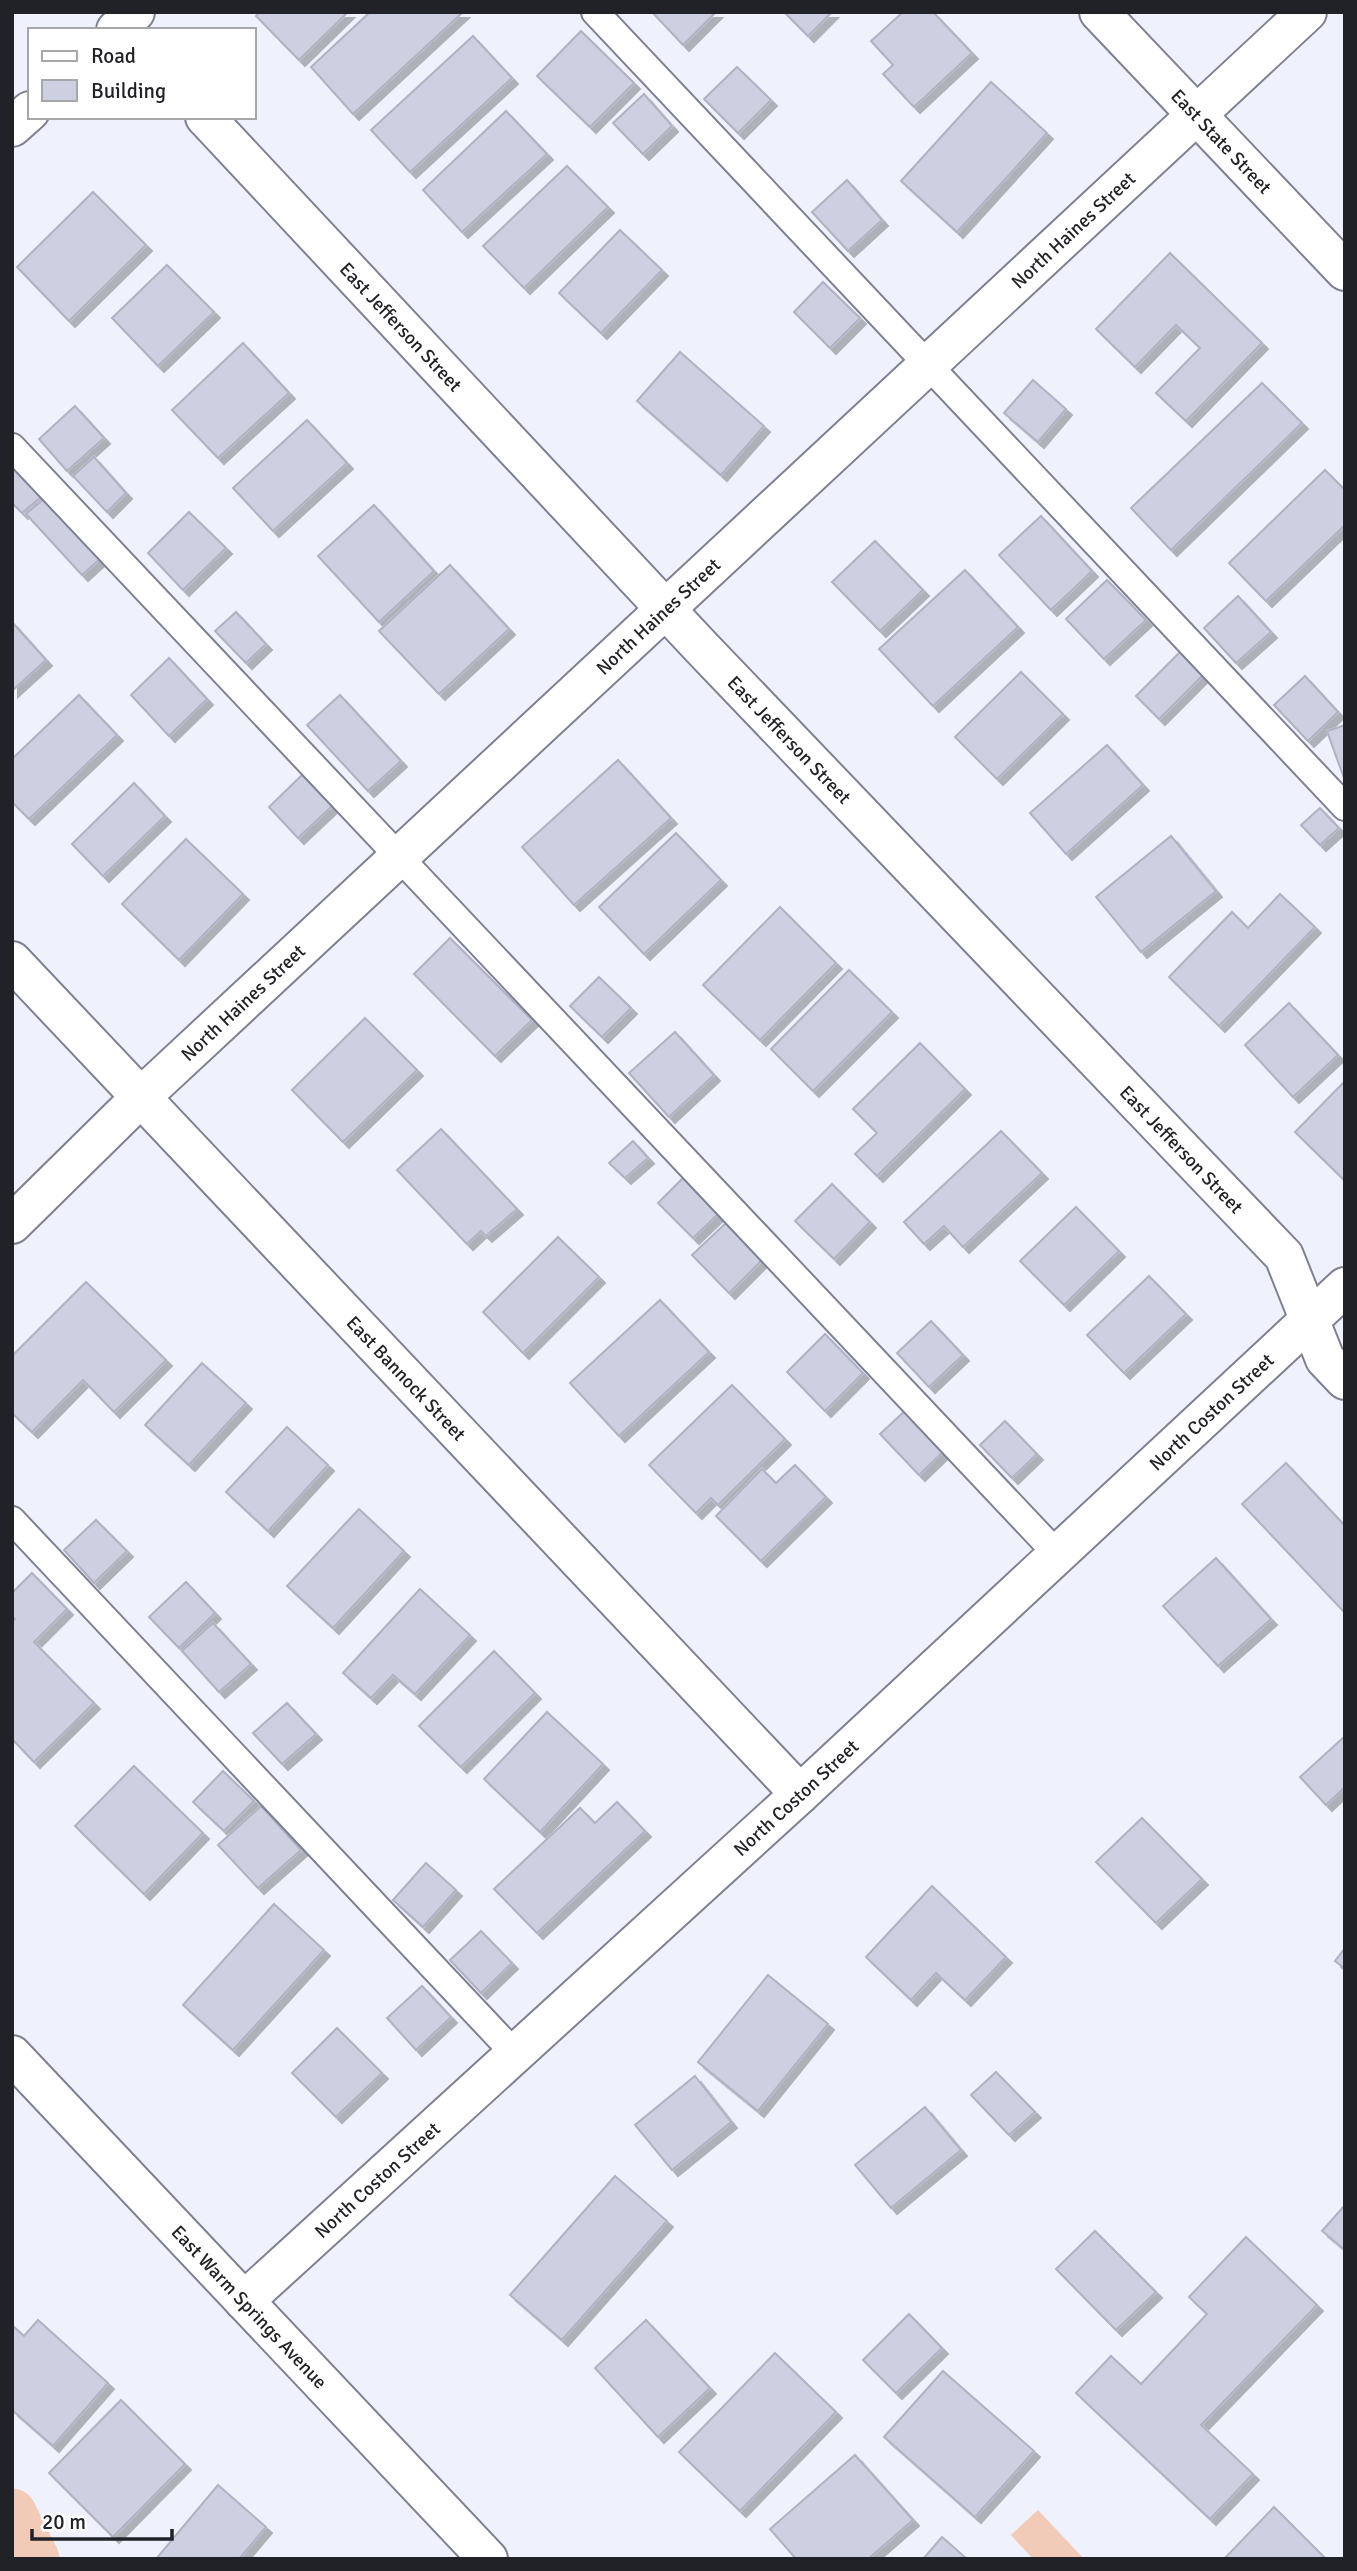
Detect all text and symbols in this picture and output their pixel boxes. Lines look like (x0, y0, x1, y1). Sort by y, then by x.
legend (28, 28, 256, 119)
text: Road (91, 43, 136, 69)
text: Building (91, 78, 166, 104)
street label: East State Street (1165, 84, 1277, 200)
street label: North Haines Street (1006, 167, 1141, 294)
street label: East Jefferson Street (334, 258, 467, 397)
street label: North Haines Street (591, 553, 726, 680)
street label: East Jefferson Street (722, 671, 856, 810)
street label: North Haines Street (176, 939, 311, 1067)
street label: East Jefferson Street (1114, 1081, 1248, 1219)
street label: East Bannock Street (341, 1311, 471, 1447)
street label: North Coston Street (1145, 1348, 1279, 1476)
street label: North Coston Street (729, 1734, 864, 1862)
street label: North Coston Street (310, 2117, 446, 2244)
street label: East Warm Springs Avenue (166, 2220, 332, 2394)
scale bar (32, 2498, 172, 2542)
text: 20 m (42, 2509, 86, 2535)

